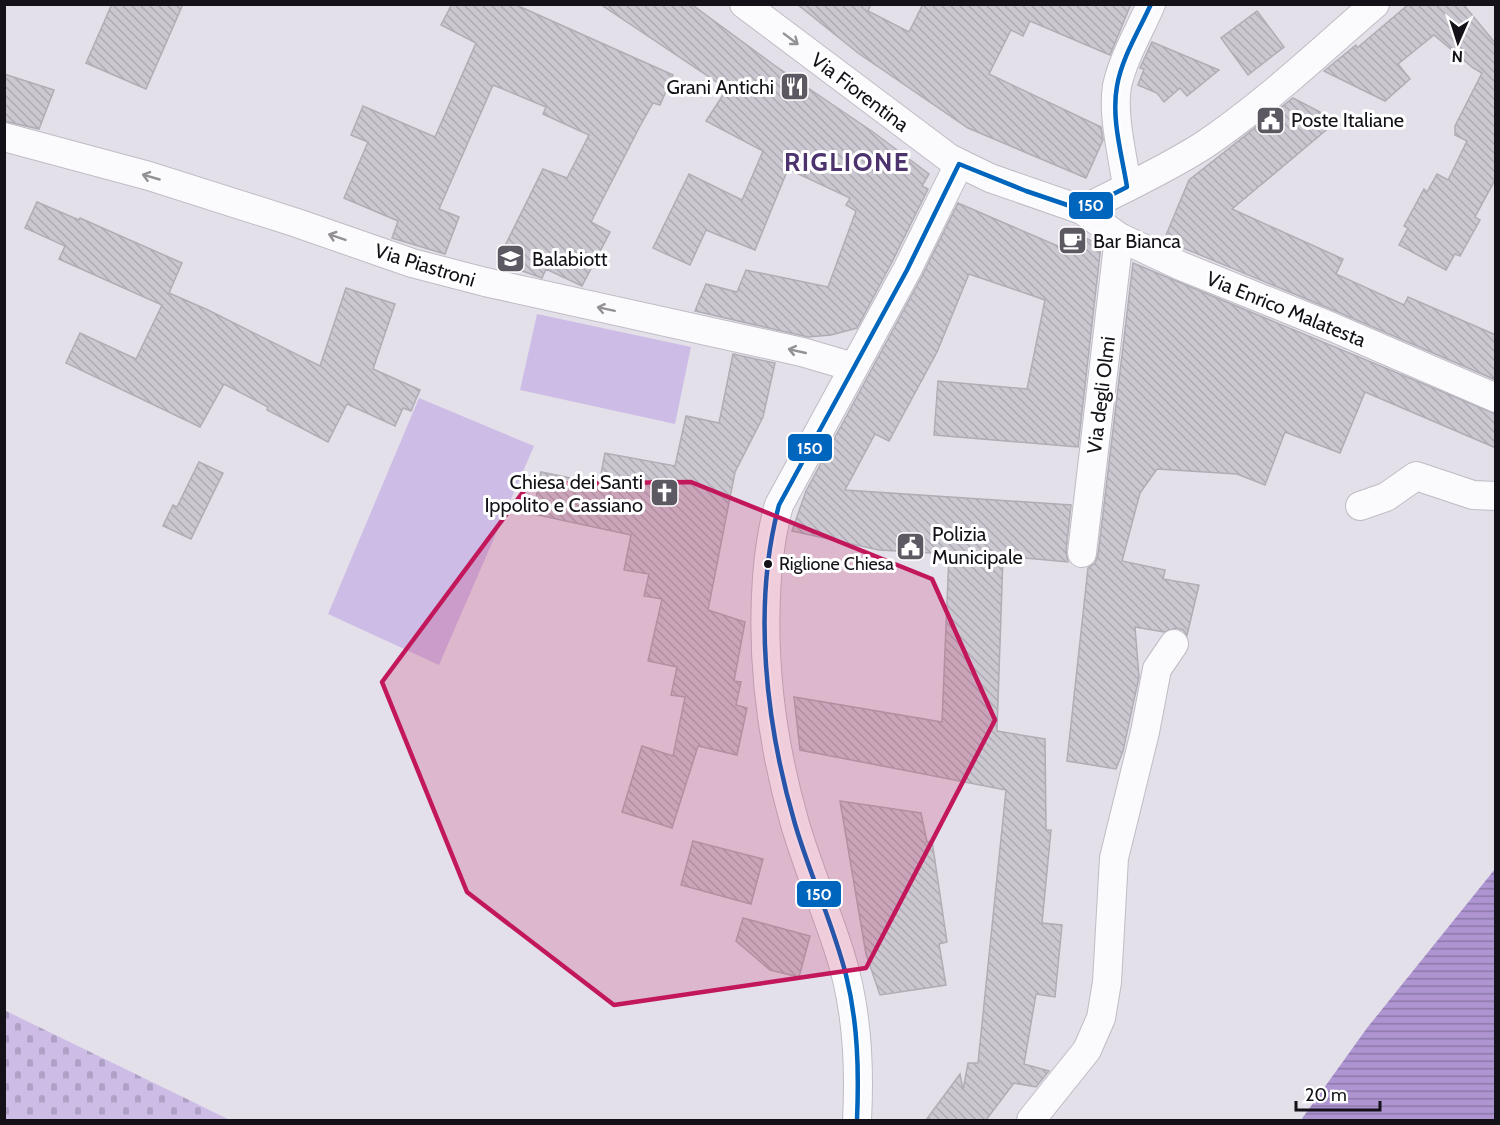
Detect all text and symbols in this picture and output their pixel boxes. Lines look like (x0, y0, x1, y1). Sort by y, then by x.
north arrow (1428, 12, 1488, 72)
one-way arrow (783, 33, 799, 46)
street label: Via Fiorentina (806, 47, 914, 137)
text: N (1451, 47, 1463, 66)
restaurant icon: Grani Antichi (779, 71, 811, 103)
place label: Grani Antichi (667, 75, 774, 99)
public building icon: Poste Italiane (1254, 104, 1286, 136)
place label: Poste Italiane (1291, 108, 1404, 132)
district label: RIGLIONE (784, 146, 910, 178)
one-way arrow (142, 171, 161, 182)
line badge: 150 (1068, 191, 1114, 220)
text: 150 (1078, 196, 1104, 215)
cafe icon: Bar Bianca (1056, 225, 1088, 257)
place label: Bar Bianca (1093, 229, 1181, 253)
one-way arrow (328, 231, 347, 242)
street label: Via Piastroni (372, 238, 478, 292)
school or university icon: Balabiott (495, 243, 527, 275)
place label: Balabiott (532, 247, 608, 271)
street label: Via Enrico Malatesta (1203, 266, 1370, 352)
one-way arrow (597, 302, 616, 314)
street label: Via degli Olmi (1082, 335, 1120, 455)
one-way arrow (787, 344, 806, 356)
line badge: 150 (787, 433, 833, 462)
text: 150 (797, 439, 823, 458)
place label: Chiesa dei Santi Ippolito e Cassiano (484, 470, 643, 517)
church icon: Chiesa dei Santi Ippolito e Cassiano (648, 477, 680, 509)
place label: Polizia Municipale (932, 522, 1023, 569)
public building icon: Polizia Municipale (895, 530, 927, 562)
place label: Riglione Chiesa (779, 553, 894, 575)
marker: Riglione Chiesa (762, 558, 774, 570)
line badge: 150 (796, 880, 842, 908)
text: 150 (806, 885, 832, 904)
scale bar (1296, 1074, 1380, 1112)
text: 20 m (1305, 1084, 1347, 1106)

